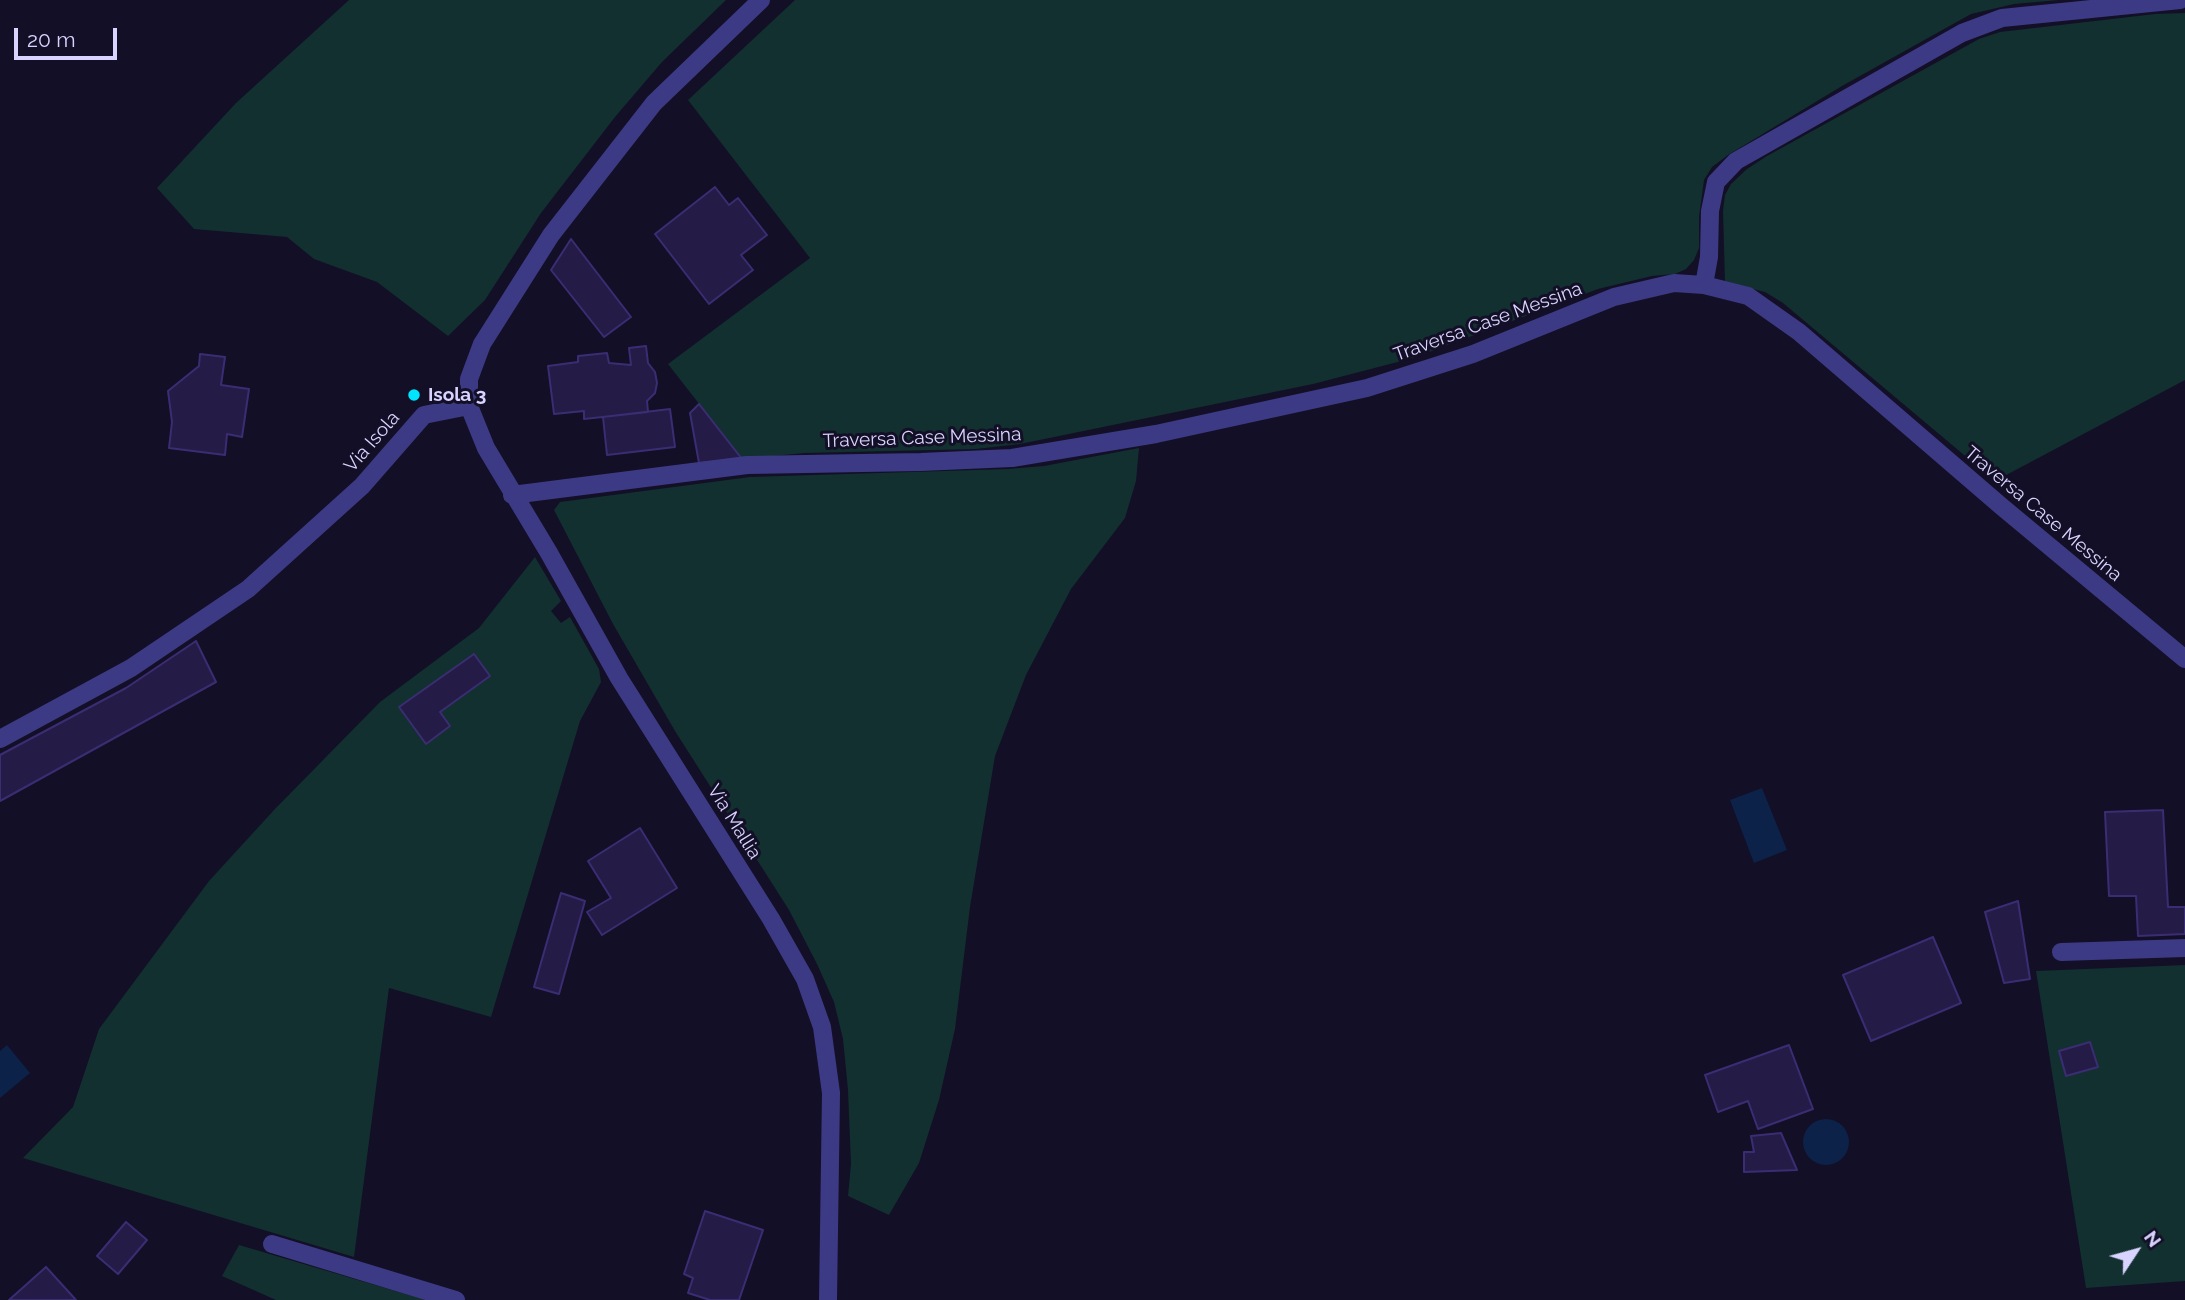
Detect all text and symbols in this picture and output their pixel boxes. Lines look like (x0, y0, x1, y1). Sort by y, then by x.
scale bar (18, 14, 121, 58)
text: 20 m (27, 27, 75, 52)
street label: Traversa Case Messina (1391, 277, 1585, 367)
place label: Isola 3 (428, 384, 486, 406)
marker: Isola 3 (406, 387, 422, 403)
street label: Via Isola (339, 407, 405, 477)
street label: Traversa Case Messina (822, 423, 1022, 453)
street label: Traversa Case Messina (1960, 441, 2126, 587)
street label: Via Mallia (702, 780, 766, 864)
north arrow (2101, 1216, 2171, 1286)
text: N (2140, 1226, 2166, 1251)

